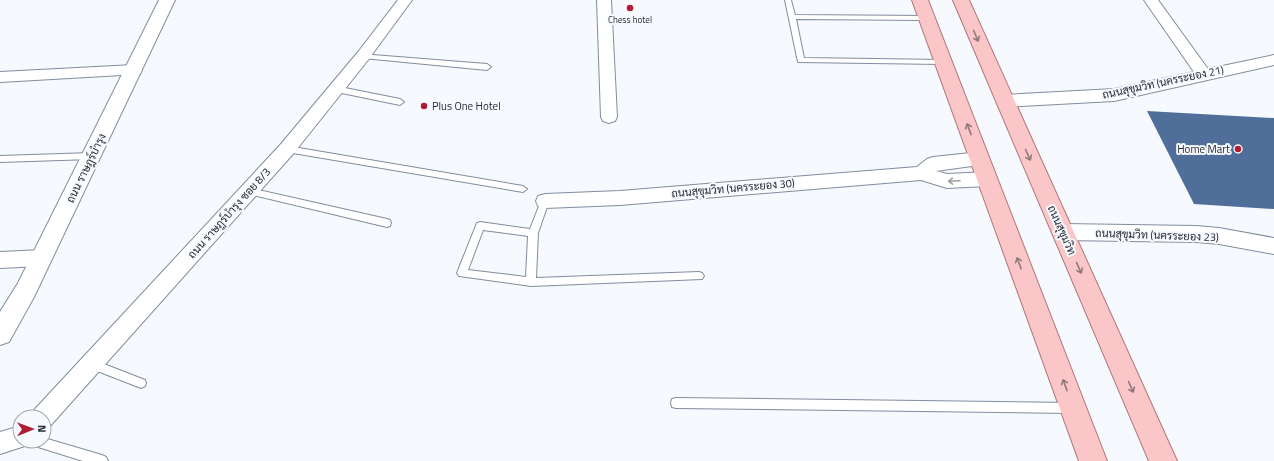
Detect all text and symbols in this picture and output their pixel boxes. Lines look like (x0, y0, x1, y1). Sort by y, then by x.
marker: Chess hotel (625, 3, 635, 13)
place label: Chess hotel (608, 13, 652, 26)
one-way arrow (973, 29, 981, 41)
street label: ถนนสุขุมวิท (นครระยอง 21) (1101, 61, 1226, 104)
place label: Plus One Hotel (432, 98, 501, 114)
marker: Plus One Hotel (419, 101, 429, 111)
one-way arrow (964, 123, 972, 135)
street label: ถนน ราษฎร์บำรุง (62, 130, 111, 206)
place label: Home Mart (1177, 141, 1230, 157)
marker: Home Mart (1233, 144, 1243, 154)
one-way arrow (1025, 149, 1032, 161)
street label: ถนน ราษฎร์บำรุง ซอย 8/3 (184, 164, 275, 262)
street label: ถนนสุขุมวิท (นครระยอง 30) (671, 175, 796, 202)
one-way arrow (948, 177, 961, 185)
street label: ถนนสุขุมวิท (1043, 203, 1080, 258)
street label: ถนนสุขุมวิท (นครระยอง 23) (1095, 225, 1219, 246)
one-way arrow (1015, 258, 1023, 270)
one-way arrow (1075, 261, 1083, 273)
one-way arrow (1060, 380, 1068, 392)
one-way arrow (1127, 380, 1135, 392)
north arrow (12, 409, 52, 449)
text: N (34, 425, 50, 433)

